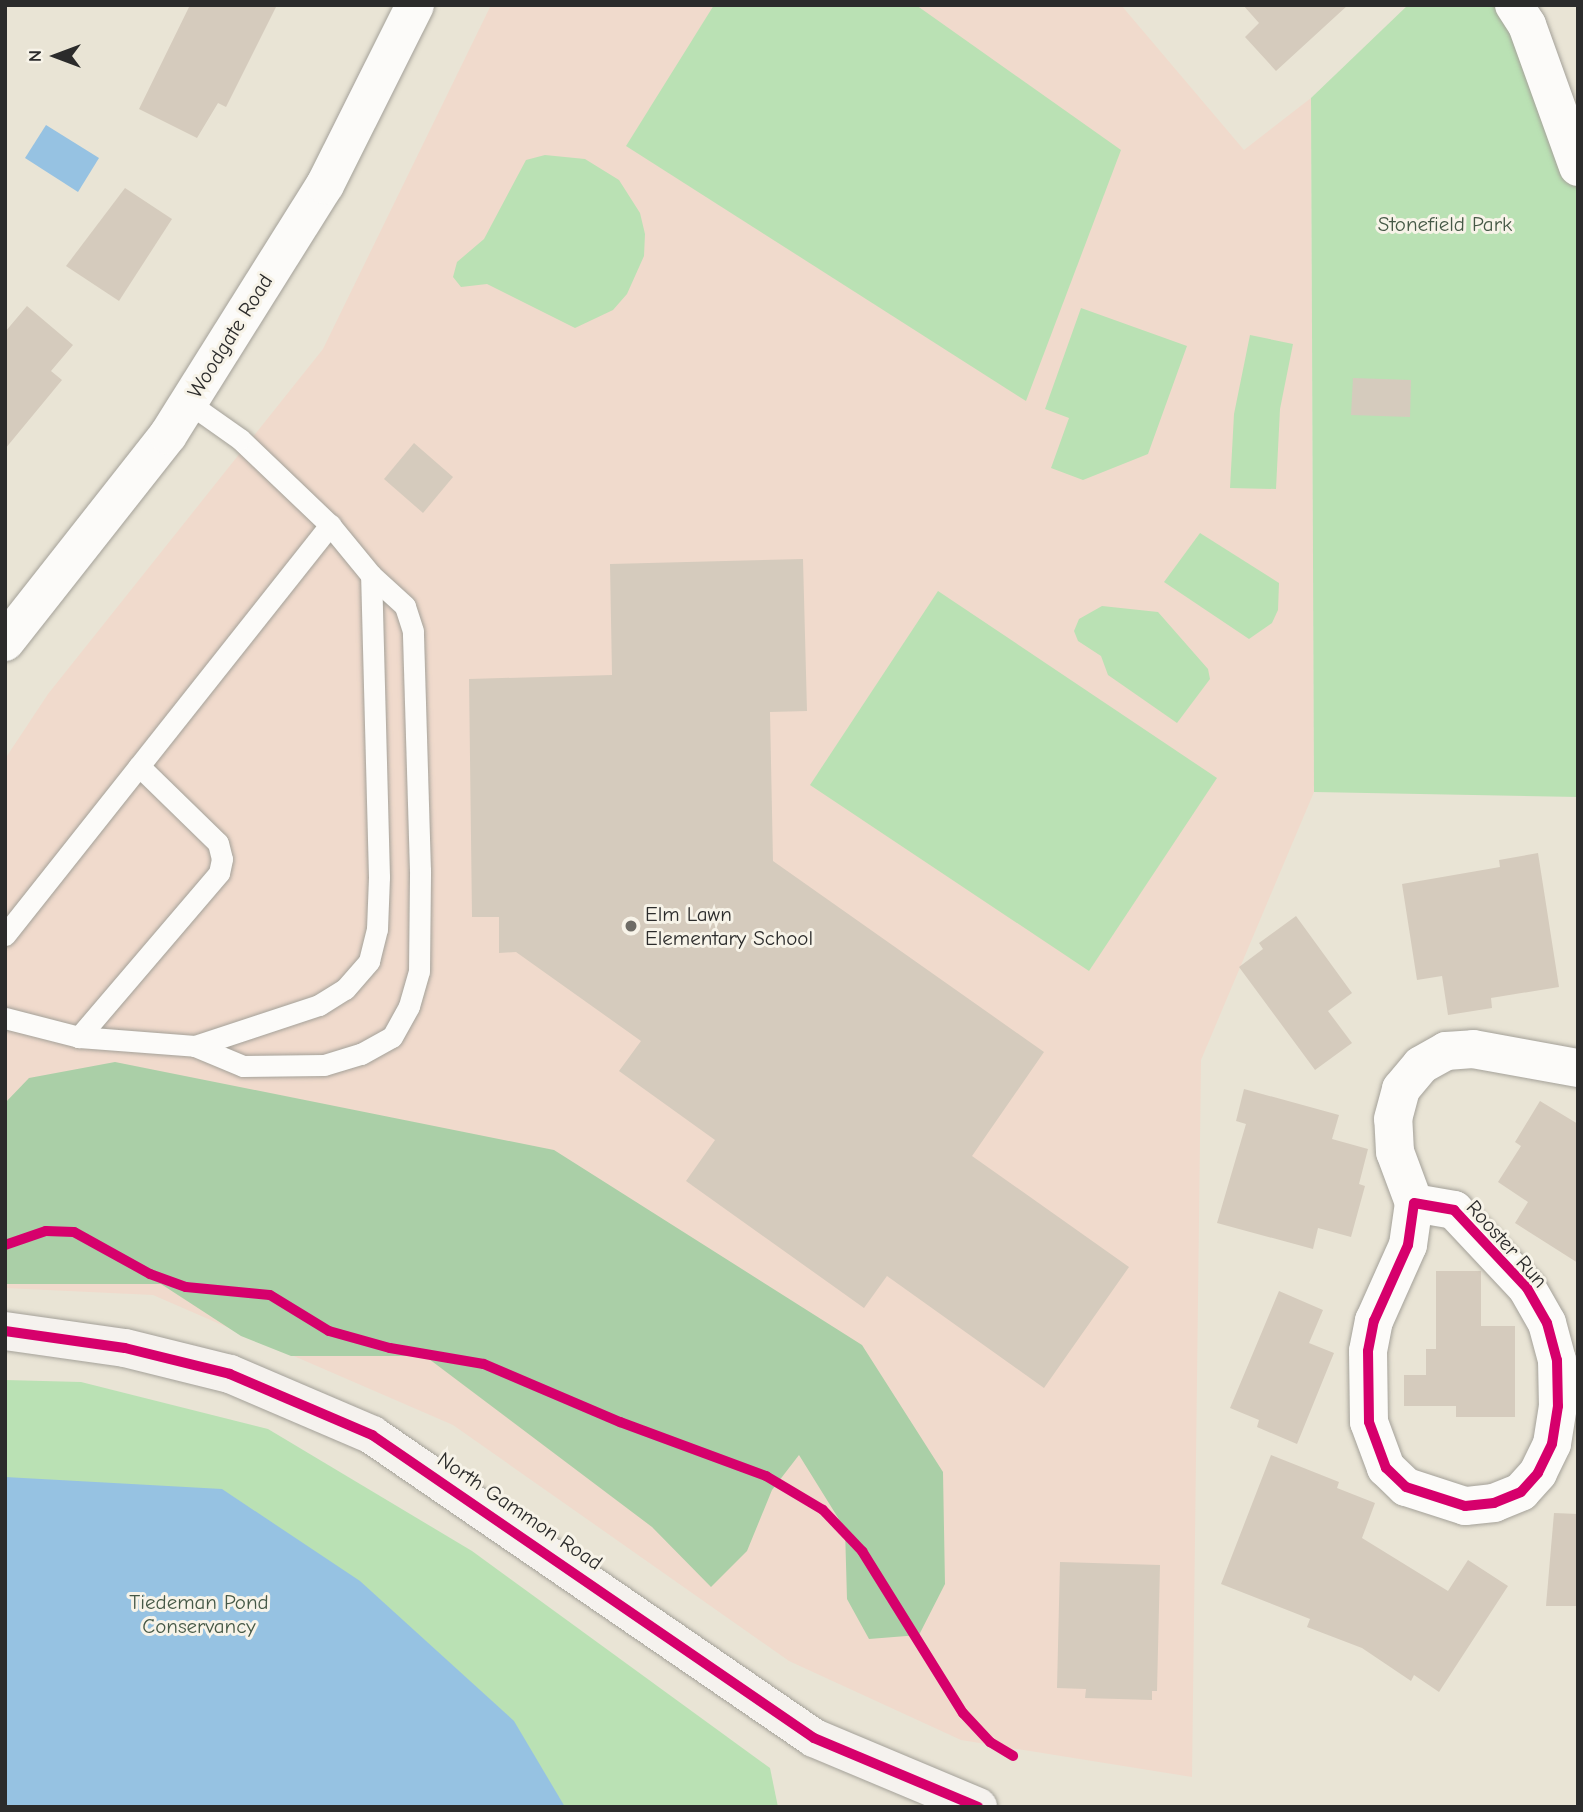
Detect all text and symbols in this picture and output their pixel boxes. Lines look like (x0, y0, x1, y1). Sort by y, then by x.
north arrow (21, 21, 91, 91)
text: N (24, 50, 46, 62)
park label: Stonefield Park (1378, 211, 1512, 237)
street label: Woodgate Road (182, 270, 278, 402)
place label: Elm Lawn Elementary School (645, 901, 813, 951)
marker: Elm Lawn Elementary School (623, 918, 639, 934)
street label: Rooster Run (1461, 1195, 1553, 1293)
street label: North Gammon Road (433, 1447, 607, 1575)
park label: Tiedeman Pond Conservancy (129, 1589, 269, 1639)

